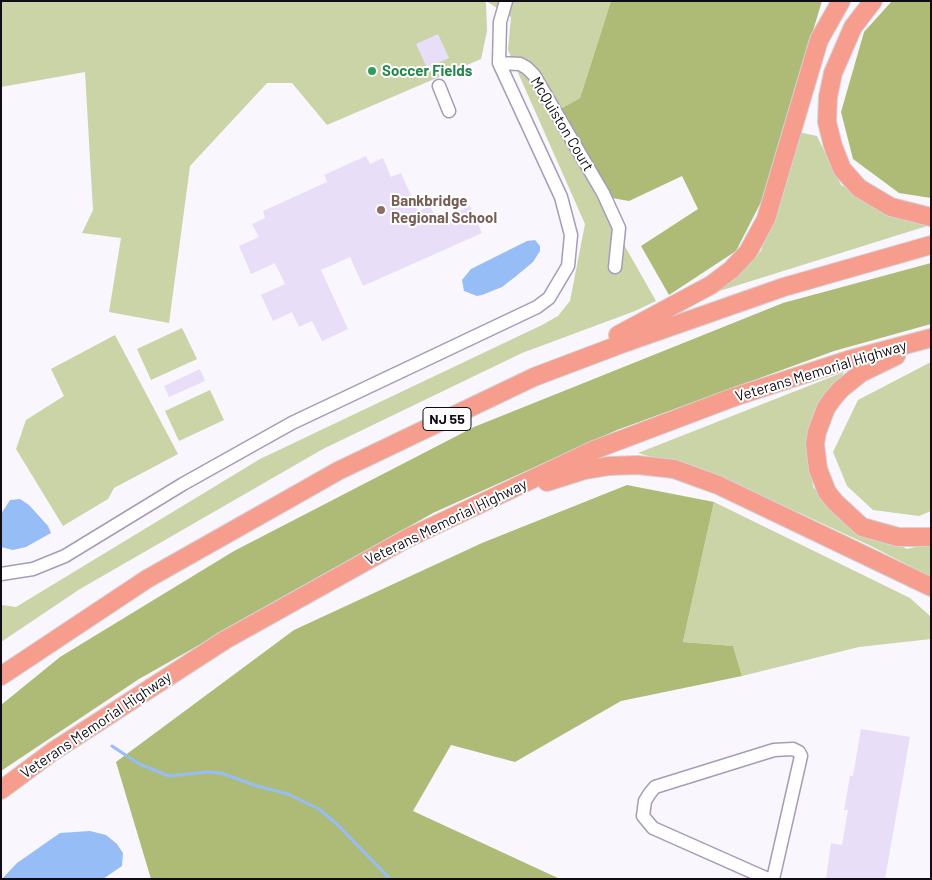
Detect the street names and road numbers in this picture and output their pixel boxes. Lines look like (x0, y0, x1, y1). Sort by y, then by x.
street label: McQuiston Court (527, 73, 597, 175)
street label: Veterans Memorial Highway (733, 336, 909, 406)
road number: NJ 55 (423, 408, 471, 430)
street label: Veterans Memorial Highway (362, 475, 530, 569)
street label: Veterans Memorial Highway (17, 668, 175, 782)

